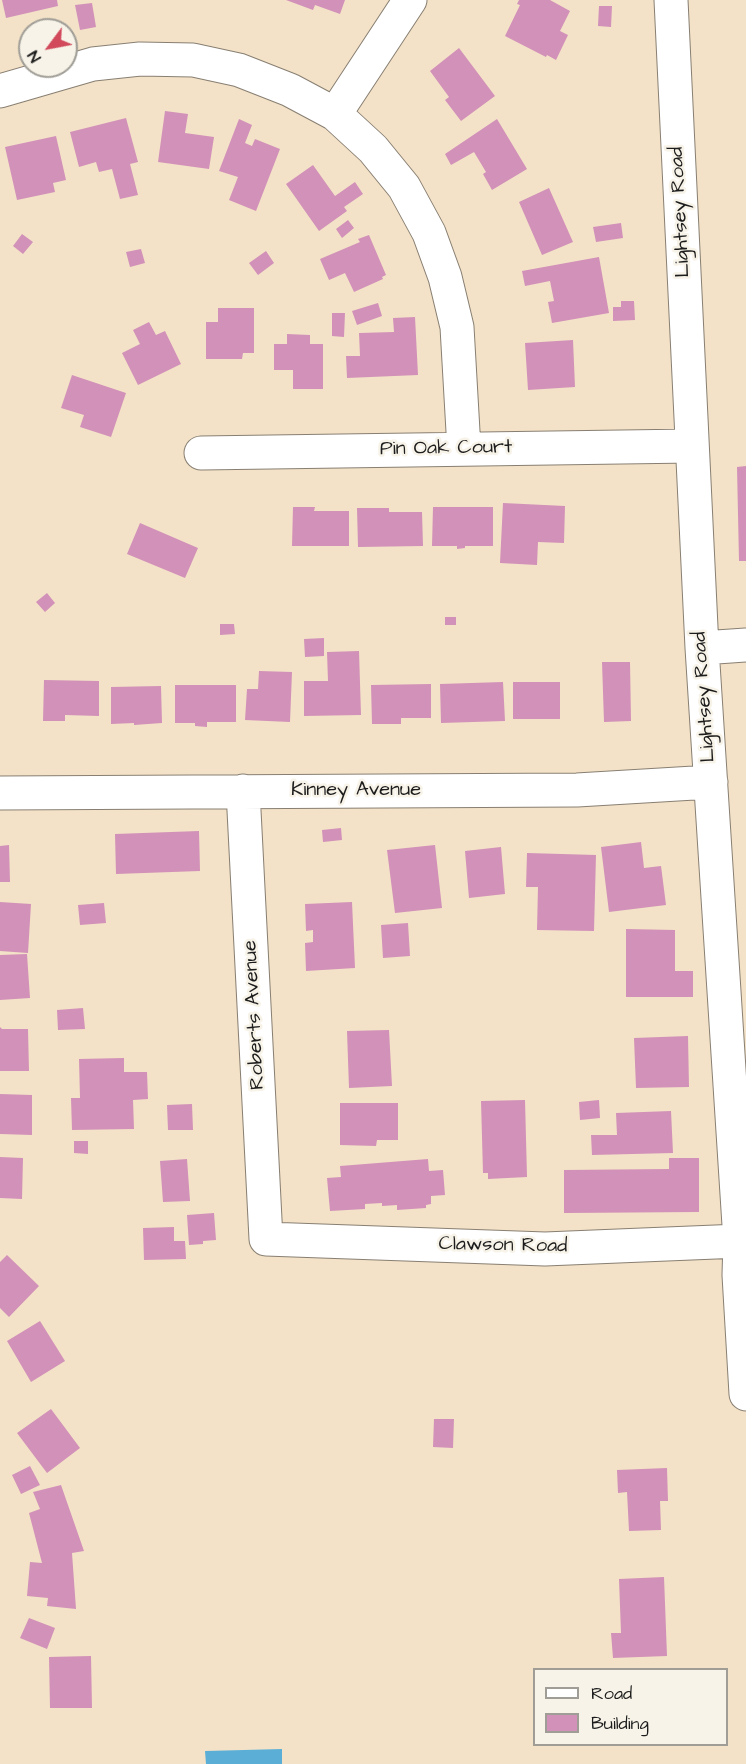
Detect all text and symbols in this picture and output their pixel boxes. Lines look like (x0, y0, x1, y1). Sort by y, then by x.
north arrow (18, 18, 78, 78)
text: N (22, 46, 46, 67)
street label: Lightsey Road (666, 146, 696, 278)
street label: Pin Oak Court (380, 436, 512, 462)
street label: Lightsey Road (688, 631, 722, 763)
street label: Kinney Avenue (291, 779, 421, 803)
street label: Roberts Avenue (239, 940, 271, 1090)
street label: Clawson Road (438, 1233, 568, 1259)
legend (533, 1668, 728, 1746)
text: Road (591, 1681, 632, 1706)
text: Building (591, 1711, 649, 1736)

